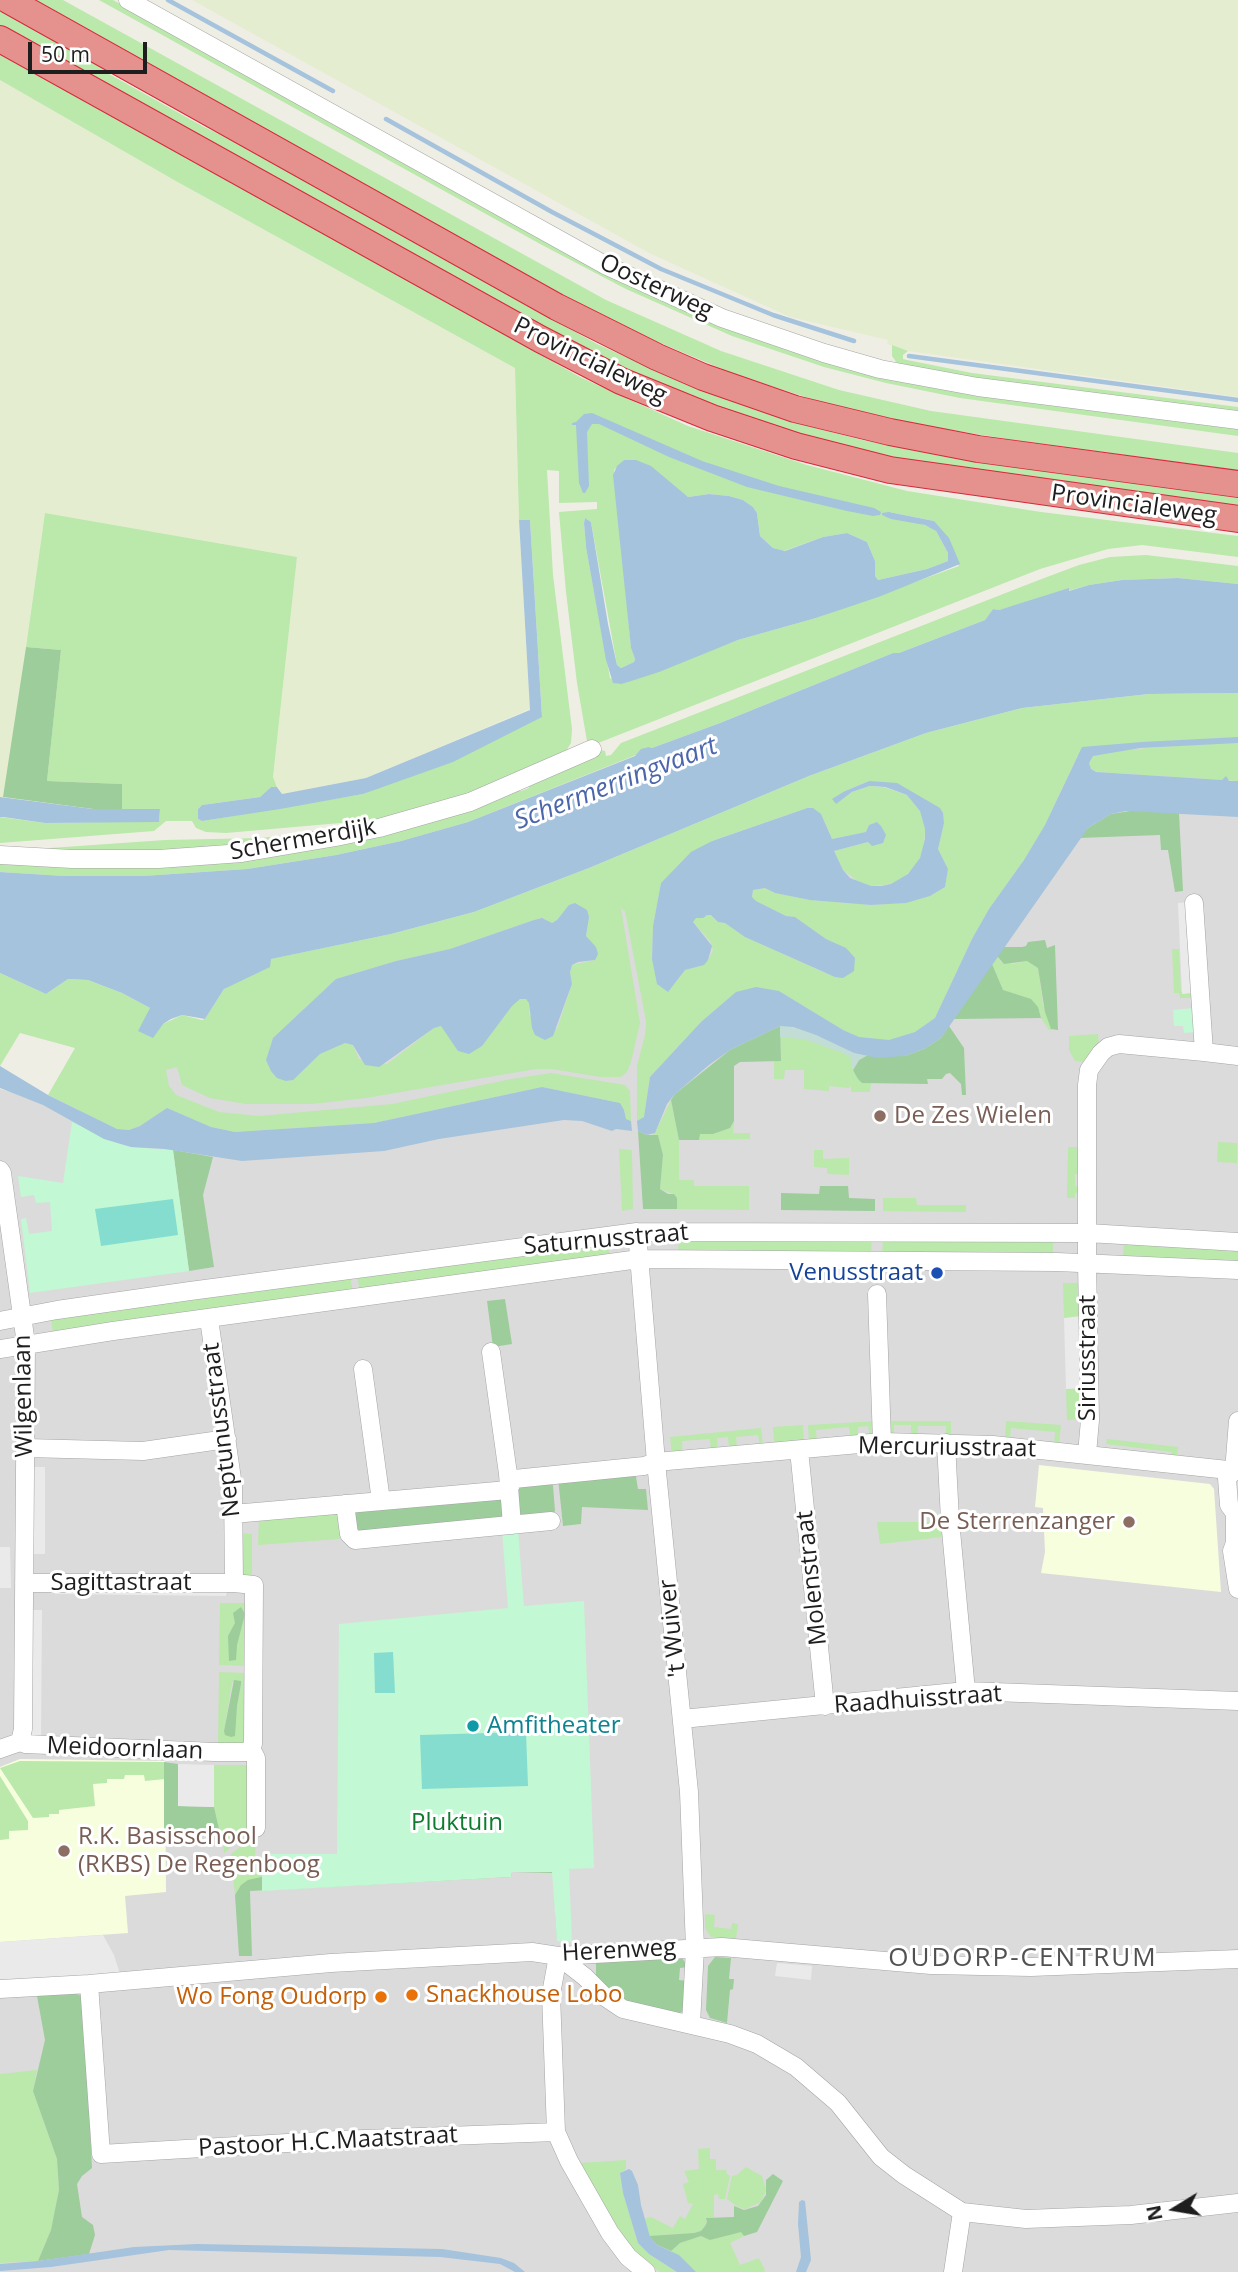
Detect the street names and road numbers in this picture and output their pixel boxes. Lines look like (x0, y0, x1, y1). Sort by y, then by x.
street label: Oosterweg (595, 248, 717, 326)
street label: Provincialeweg (509, 311, 671, 411)
street label: Provincialeweg (1049, 479, 1219, 531)
street label: Schermerdijk (228, 813, 378, 867)
street label: Saturnusstraat (522, 1218, 690, 1262)
street label: Siriusstraat (1074, 1295, 1102, 1421)
street label: Wilgenlaan (9, 1334, 39, 1458)
street label: Neptunusstraat (197, 1341, 247, 1519)
street label: Mercuriusstraat (858, 1432, 1036, 1464)
street label: Molenstraat (791, 1509, 833, 1647)
street label: Sagittastraat (50, 1569, 192, 1597)
street label: 't Wuiver (654, 1578, 692, 1678)
street label: Raadhuisstraat (833, 1680, 1003, 1720)
street label: Meidoornlaan (46, 1732, 204, 1766)
street label: Herenweg (561, 1934, 677, 1968)
street label: Pastoor H.C.Maatstraat (197, 2121, 459, 2163)

